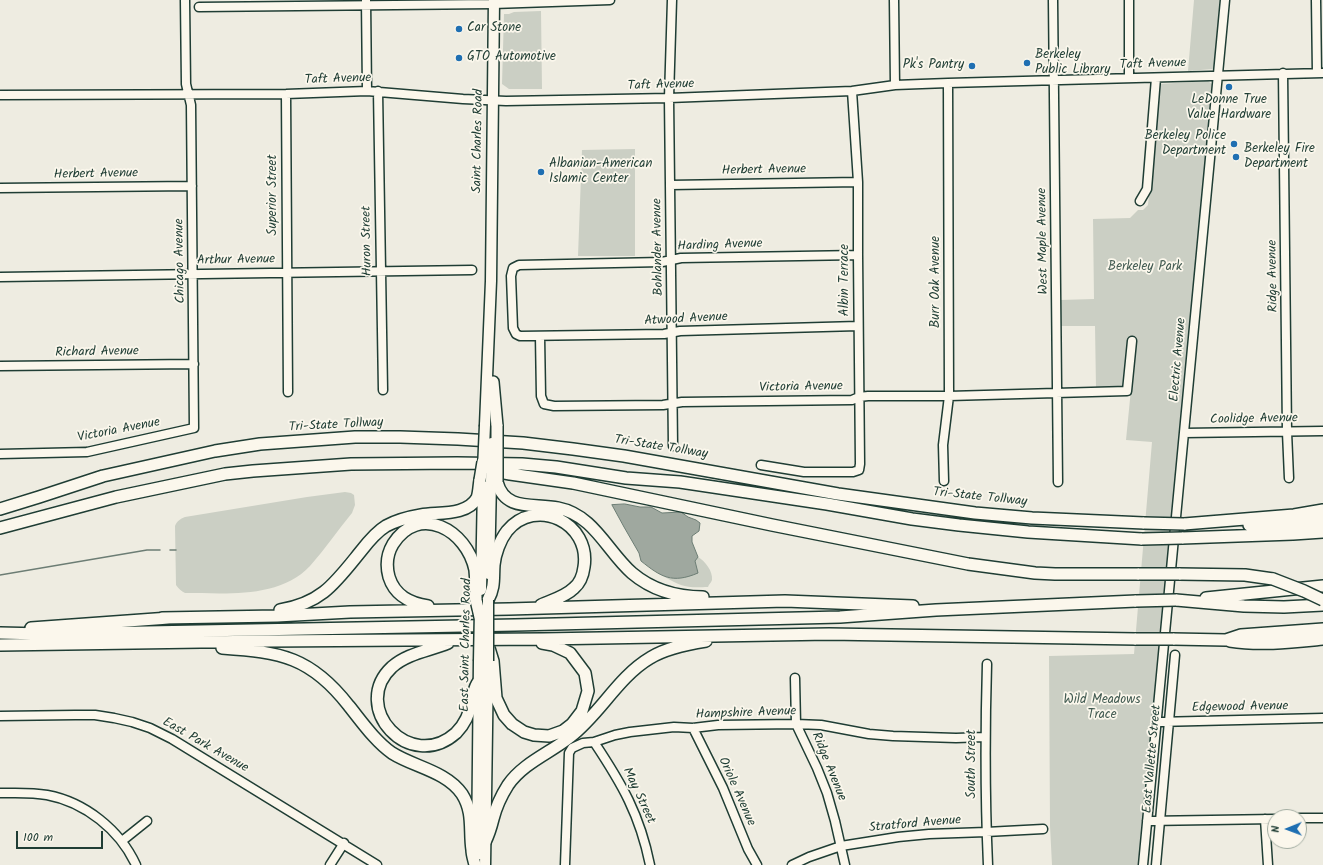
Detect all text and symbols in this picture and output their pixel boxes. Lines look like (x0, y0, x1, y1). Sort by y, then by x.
place label: Car Stone (467, 21, 521, 37)
marker: Car Stone (454, 24, 464, 34)
place label: Berkeley Public Library (1035, 48, 1110, 79)
place label: GTO Automotive (467, 50, 556, 66)
marker: GTO Automotive (454, 53, 464, 63)
street label: Taft Avenue (1120, 56, 1186, 74)
place label: Pk's Pantry (903, 58, 964, 74)
marker: Berkeley Public Library (1022, 58, 1032, 68)
marker: Pk's Pantry (967, 61, 977, 71)
street label: Taft Avenue (305, 71, 371, 89)
street label: Taft Avenue (628, 77, 694, 95)
marker: LeDonne True Value Hardware (1224, 82, 1234, 92)
street label: Saint Charles Road (470, 89, 488, 193)
place label: LeDonne True Value Hardware (1187, 93, 1271, 124)
place label: Berkeley Police Department (1144, 129, 1226, 160)
marker: Berkeley Police Department (1229, 139, 1239, 149)
place label: Berkeley Fire Department (1244, 142, 1315, 173)
marker: Berkeley Fire Department (1231, 152, 1241, 162)
street label: Superior Street (266, 155, 282, 235)
place label: Albanian-American Islamic Center (549, 157, 652, 188)
street label: Herbert Avenue (722, 162, 806, 180)
street label: Herbert Avenue (54, 166, 138, 184)
marker: Albanian-American Islamic Center (536, 167, 546, 177)
street label: West Maple Avenue (1035, 187, 1053, 295)
street label: Bohlander Avenue (650, 198, 668, 296)
street label: Huron Street (360, 206, 376, 276)
street label: Chicago Avenue (172, 218, 190, 304)
street label: Burr Oak Avenue (929, 236, 945, 328)
street label: Harding Avenue (677, 237, 763, 255)
street label: Ridge Avenue (1266, 240, 1282, 312)
street label: Albin Terrace (838, 244, 854, 316)
street label: Arthur Avenue (197, 253, 275, 269)
park label: Berkeley Park (1108, 260, 1182, 276)
street label: Atwood Avenue (644, 310, 728, 330)
street label: Electric Avenue (1168, 317, 1190, 403)
street label: Richard Avenue (55, 344, 139, 362)
street label: Victoria Avenue (759, 379, 843, 397)
street label: Coolidge Avenue (1210, 411, 1298, 429)
street label: Victoria Avenue (76, 415, 162, 447)
street label: Tri-State Tollway (288, 416, 384, 436)
street label: Tri-State Tollway (613, 433, 709, 463)
street label: Tri-State Tollway (932, 485, 1028, 511)
street label: East Saint Charles Road (458, 578, 476, 712)
park label: Wild Meadows Trace (1063, 693, 1141, 724)
street label: Edgewood Avenue (1192, 699, 1288, 717)
street label: Hampshire Avenue (695, 704, 797, 724)
street label: East Vallette Street (1140, 704, 1166, 814)
street label: East Park Avenue (159, 715, 251, 777)
street label: South Street (965, 729, 981, 799)
street label: Ridge Avenue (807, 730, 849, 804)
street label: Oriole Avenue (714, 755, 758, 829)
street label: May Street (618, 765, 658, 827)
north arrow (1267, 809, 1307, 849)
street label: Stratford Avenue (868, 813, 962, 837)
scale bar (18, 823, 105, 849)
text: N (1267, 826, 1285, 833)
text: 100 m (23, 828, 53, 847)

